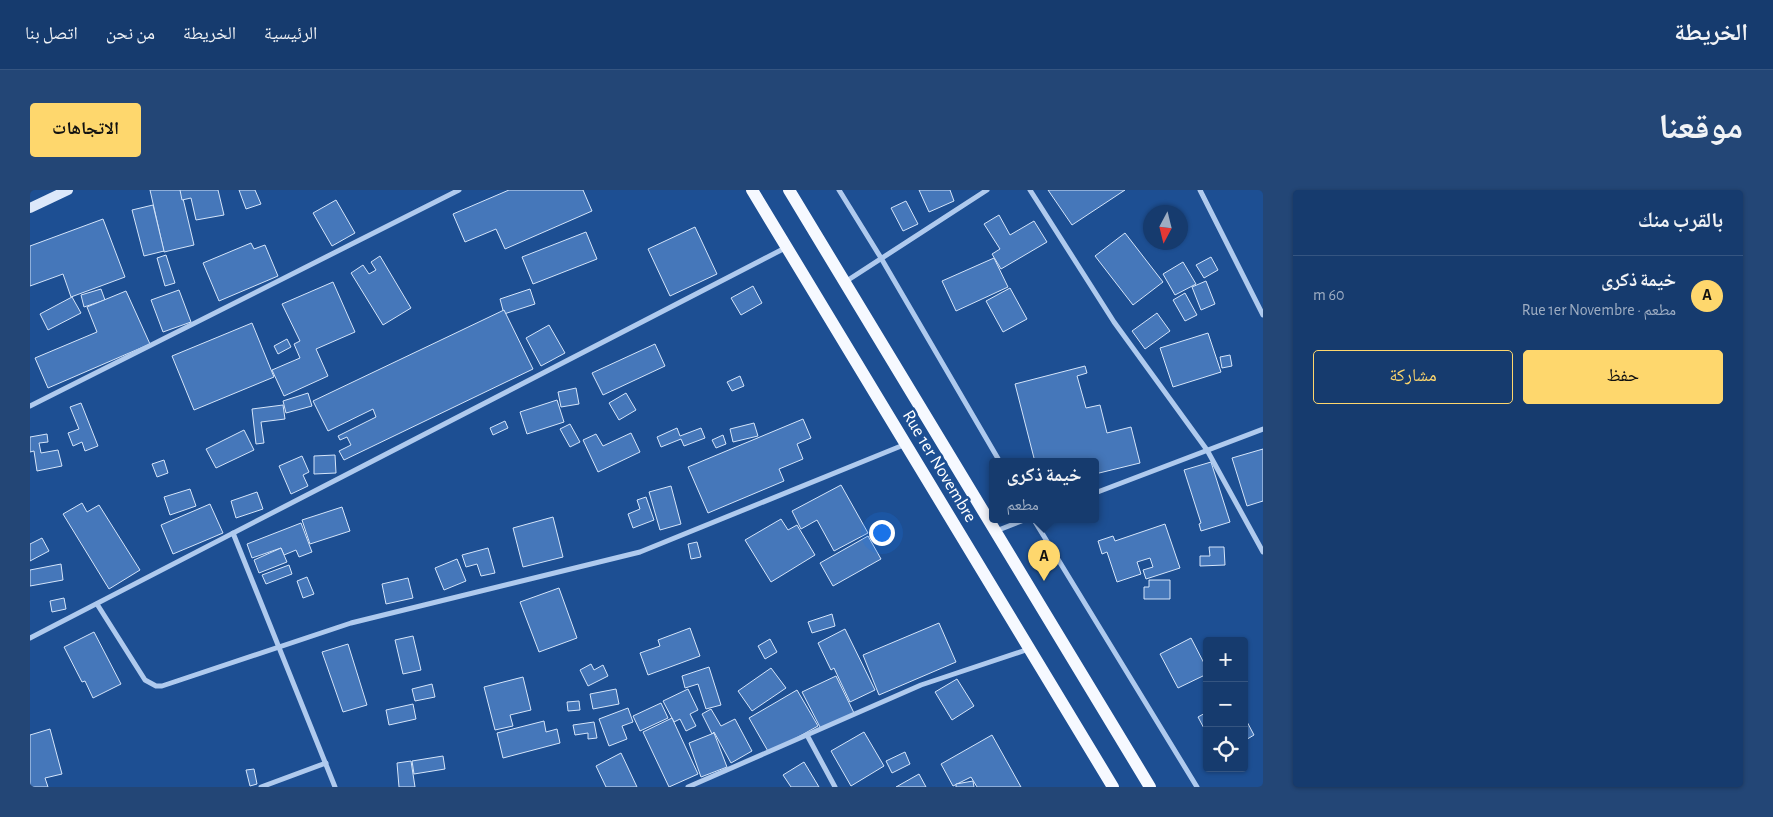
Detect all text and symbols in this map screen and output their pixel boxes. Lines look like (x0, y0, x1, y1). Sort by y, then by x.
text: الخريطة (1674, 21, 1748, 45)
text: اتصل بنا (25, 25, 78, 43)
text: من نحن (106, 25, 155, 43)
text: الخريطة (183, 25, 236, 43)
text: الرئيسية (264, 25, 317, 43)
button: الاتجاهات (30, 103, 141, 157)
text: موقعنا (1658, 110, 1743, 145)
north arrow (1143, 205, 1188, 250)
text: بالقرب منك (1638, 210, 1723, 231)
text: خيمة ذكرى (1601, 271, 1676, 290)
text: 60 m (1313, 287, 1344, 303)
text: A (1702, 287, 1712, 303)
text: مطعم · Rue 1er Novembre (1522, 302, 1676, 318)
button: مشاركة (1313, 350, 1513, 404)
button: حفظ (1523, 350, 1723, 404)
street label: Rue 1er Novembre (899, 407, 980, 526)
popup (989, 458, 1099, 523)
text: خيمة ذكرى (1006, 466, 1082, 485)
text: مطعم (1006, 497, 1039, 513)
your location (869, 520, 895, 546)
pin: A (1028, 540, 1060, 581)
map controls (1203, 637, 1248, 772)
button: + (1203, 637, 1248, 682)
button: − (1203, 682, 1248, 727)
button: locate (1203, 727, 1248, 772)

